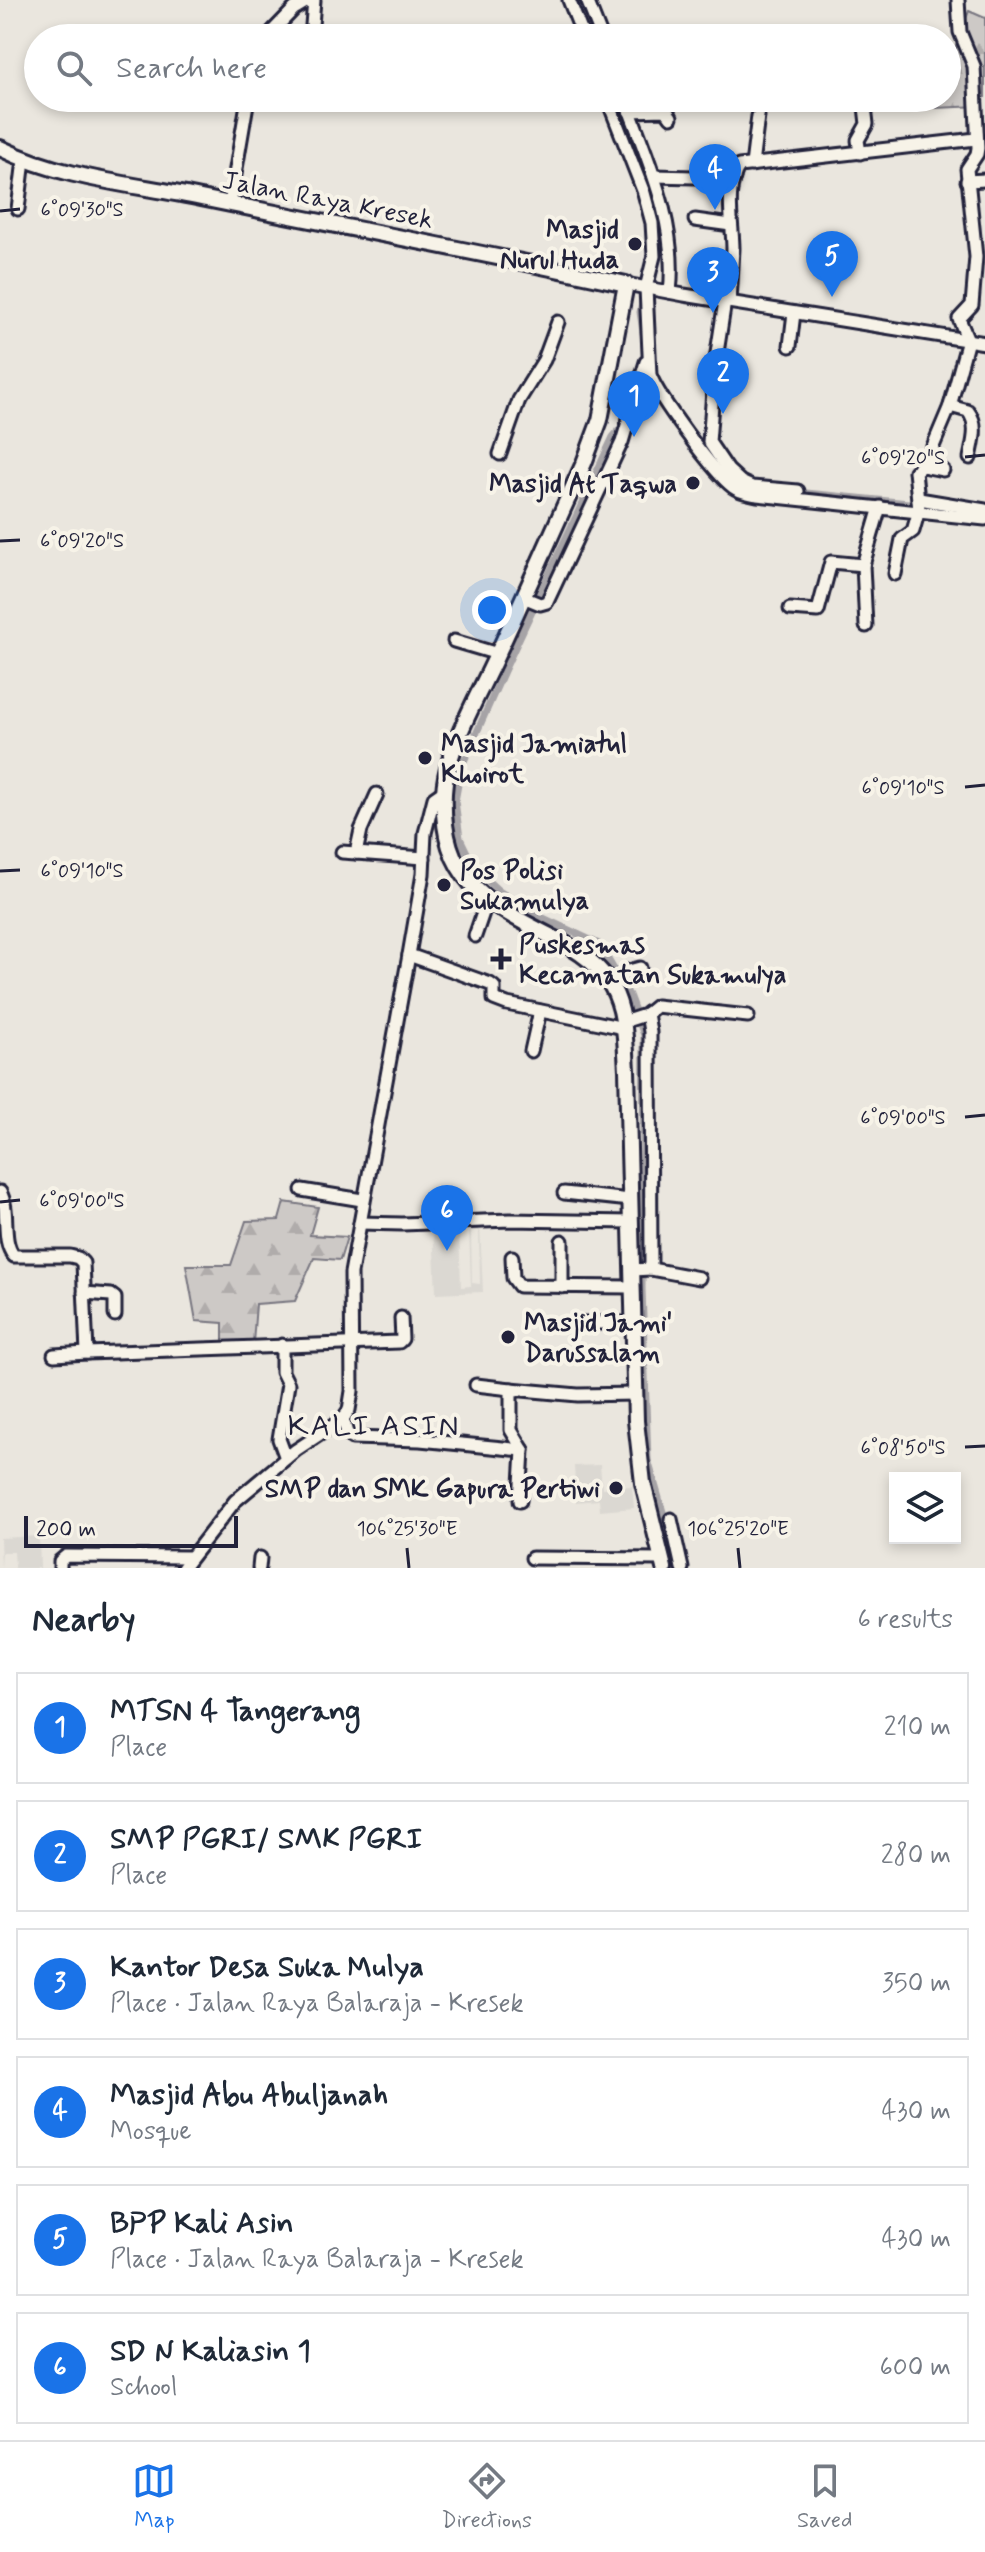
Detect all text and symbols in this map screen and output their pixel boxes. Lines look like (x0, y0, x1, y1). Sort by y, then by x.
search box (24, 24, 961, 112)
icon: search (52, 46, 96, 90)
text: Search here (116, 49, 267, 88)
pin: 4 (689, 144, 741, 210)
street label: Jalan Raya Kresek (219, 164, 436, 238)
text: 6°09'30"S (40, 197, 124, 224)
place label: Masjid Nurul Huda (500, 214, 619, 278)
pin: 5 (806, 231, 858, 297)
marker: Masjid Nurul Huda (626, 235, 644, 253)
pin: 3 (687, 247, 739, 313)
pin: 2 (697, 348, 749, 414)
pin: 1 (608, 371, 660, 437)
text: 6°09'20"S (861, 445, 945, 472)
place label: Masjid At Taqwa (489, 468, 677, 503)
marker: Masjid At Taqwa (684, 474, 702, 492)
text: 6°09'20"S (40, 528, 124, 555)
your location (472, 590, 512, 630)
place label: Masjid Jamiatul Khoirot (441, 728, 627, 792)
marker: Masjid Jamiatul Khoirot (416, 749, 434, 767)
text: 6°09'10"S (861, 775, 945, 802)
place label: Pos Polisi Sukamulya (460, 855, 589, 919)
text: 6°09'10"S (40, 858, 124, 885)
marker: Pos Polisi Sukamulya (435, 876, 453, 894)
place label: Puskesmas Kecamatan Sukamulya (519, 929, 786, 993)
marker: Puskesmas Kecamatan Sukamulya (490, 948, 512, 970)
text: 6°09'00"S (860, 1105, 946, 1132)
pin: 6 (421, 1185, 473, 1251)
text: 6°09'00"S (39, 1188, 125, 1215)
place label: Masjid Jami' Darussalam (524, 1307, 672, 1371)
marker: Masjid Jami' Darussalam (499, 1328, 517, 1346)
district label: KALI ASIN (287, 1407, 461, 1446)
text: 6°08'50"S (860, 1435, 946, 1462)
map controls (889, 1472, 961, 1544)
button: layers (889, 1472, 961, 1544)
place label: SMP dan SMK Gapura Pertiwi (265, 1473, 600, 1507)
marker: SMP dan SMK Gapura Pertiwi (607, 1479, 625, 1497)
scale bar (24, 1512, 238, 1548)
text: 200 m (36, 1516, 96, 1544)
text: 106°25'30"E (357, 1516, 457, 1543)
text: 106°25'20"E (687, 1516, 789, 1543)
text: Nearby (32, 1598, 136, 1643)
text: 6 results (858, 1603, 953, 1637)
text: MTSN 4 Tangerang (110, 1692, 361, 1731)
text: 1 (54, 1711, 66, 1745)
text: 210 m (884, 1711, 951, 1745)
text: Place (110, 1731, 167, 1765)
text: SMP PGRI/ SMK PGRI (110, 1820, 422, 1859)
text: 2 (54, 1839, 66, 1873)
text: 280 m (881, 1839, 951, 1873)
text: Place (110, 1859, 167, 1893)
text: Kantor Desa Suka Mulya (110, 1948, 424, 1987)
text: 3 (54, 1967, 66, 2001)
text: 350 m (882, 1967, 951, 2001)
text: Place · Jalan Raya Balaraja - Kresek (110, 1987, 524, 2021)
text: Masjid Abu Abuljanah (110, 2076, 388, 2115)
text: 4 (52, 2095, 68, 2129)
text: 430 m (882, 2095, 951, 2129)
text: Mosque (110, 2115, 192, 2149)
text: BPP Kali Asin (110, 2204, 294, 2243)
text: 5 (52, 2223, 68, 2257)
text: 430 m (882, 2223, 951, 2257)
text: Place · Jalan Raya Balaraja - Kresek (110, 2243, 524, 2277)
text: SD N Kaliasin 1 (110, 2332, 311, 2371)
text: 6 (53, 2351, 67, 2385)
text: 600 m (879, 2351, 951, 2385)
text: School (110, 2371, 177, 2405)
tab: Map (132, 2459, 176, 2535)
tab: Directions (441, 2459, 532, 2535)
tab: Saved (797, 2459, 852, 2535)

